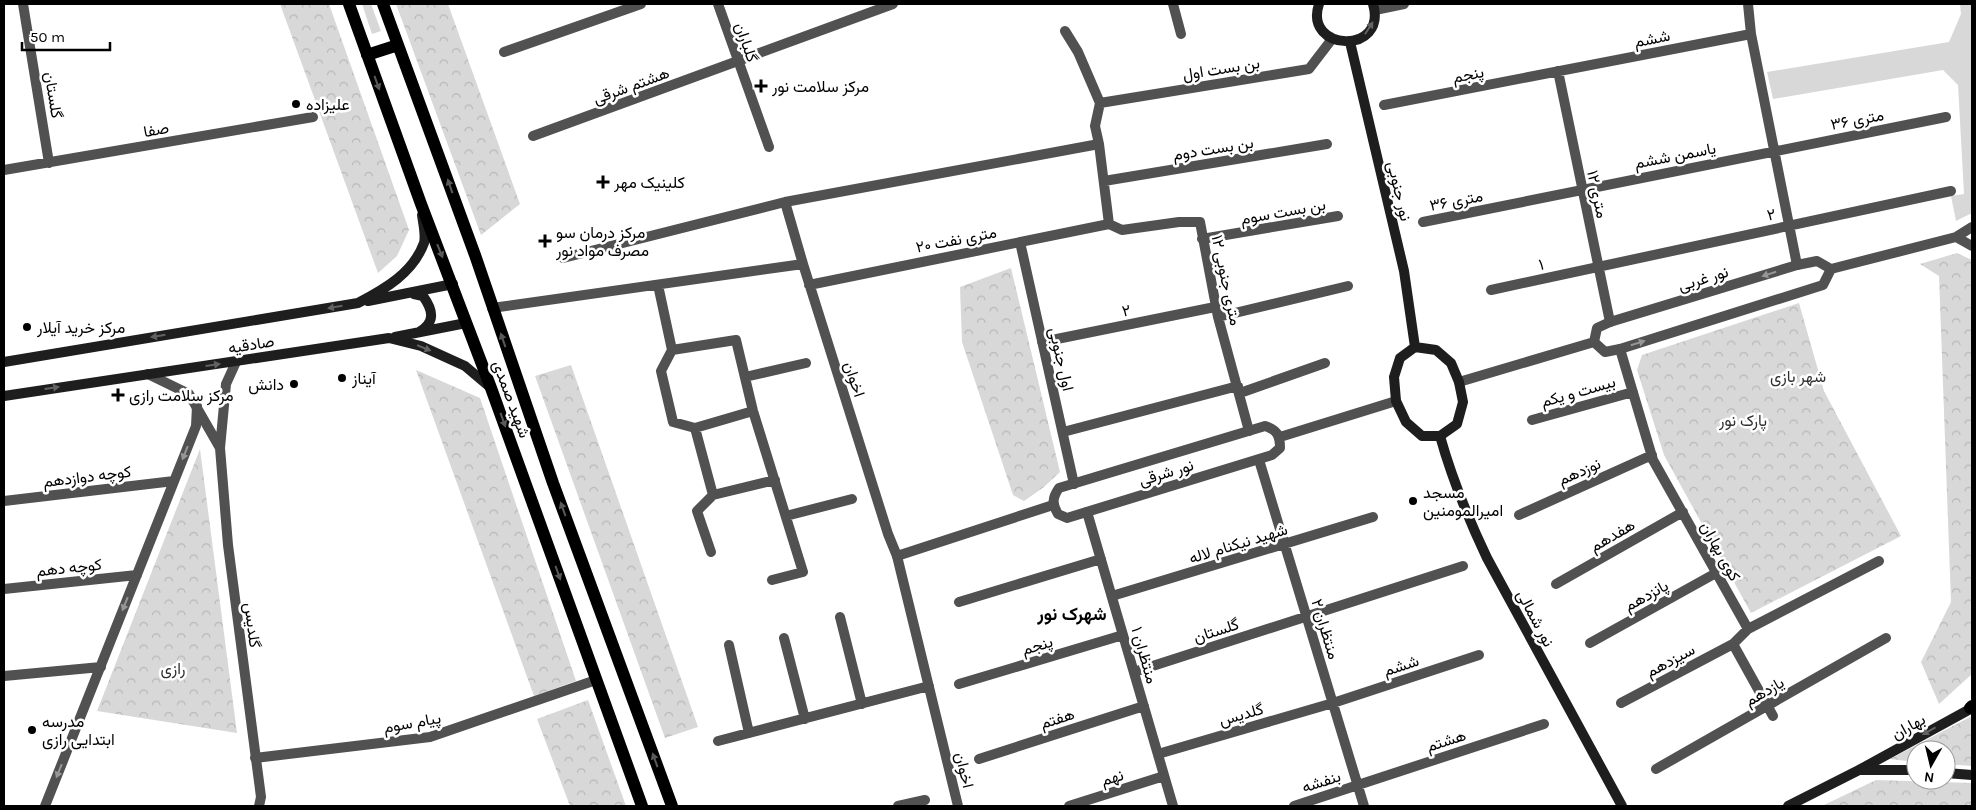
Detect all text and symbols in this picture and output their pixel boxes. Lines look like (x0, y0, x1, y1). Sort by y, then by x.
scale bar (22, 20, 110, 52)
street label: گلباران (730, 20, 762, 65)
one-way arrow (1364, 21, 1373, 35)
street label: ششم (1632, 26, 1672, 52)
text: 50 m (30, 28, 65, 46)
street label: بن بست اول (1181, 53, 1261, 85)
street label: پنجم (1451, 62, 1486, 89)
street label: هشتم شرقی (590, 63, 672, 109)
street label: گلستان (40, 70, 67, 120)
one-way arrow (374, 75, 381, 90)
place label: مرکز سلامت نور (771, 77, 869, 97)
marker: مرکز سلامت نور (754, 79, 768, 93)
place label: علیزاده (306, 95, 350, 115)
marker: علیزاده (290, 98, 302, 110)
street label: ۳۶ متری (1829, 105, 1886, 135)
street label: صفا (142, 118, 170, 141)
street label: بن بست دوم (1171, 133, 1255, 165)
street label: یاسمن ششم (1633, 138, 1718, 174)
street label: نور جنوبی (1382, 159, 1416, 223)
street label: ۱۲ متری (1582, 168, 1612, 220)
place label: کلینیک مهر (613, 173, 685, 193)
marker: کلینیک مهر (596, 175, 610, 189)
one-way arrow (446, 178, 454, 193)
street label: ۳۶ متری (1428, 186, 1485, 216)
street label: بن بست سوم (1239, 195, 1327, 229)
street label: ۲ (1765, 204, 1777, 225)
street label: ۲۰ متری نفت (914, 222, 998, 258)
place label: مرکز درمان سو مصرف مواد نور (555, 223, 649, 261)
street label: ۱۲ متری جنوبی (1207, 233, 1245, 327)
marker: مرکز درمان سو مصرف مواد نور (538, 234, 552, 248)
one-way arrow (436, 244, 444, 258)
street label: ۱ (1537, 255, 1545, 274)
street label: نور غربی (1676, 262, 1731, 296)
one-way arrow (1761, 270, 1776, 278)
street label: ۲ (1120, 300, 1132, 321)
one-way arrow (327, 303, 343, 311)
place label: مرکز خرید آیلار (36, 318, 125, 338)
marker: مرکز خرید آیلار (21, 321, 33, 333)
street label: اول جنوبی (1044, 325, 1078, 393)
street label: صادقیه (227, 331, 276, 358)
one-way arrow (499, 332, 507, 347)
one-way arrow (149, 333, 165, 341)
one-way arrow (1630, 339, 1645, 347)
one-way arrow (417, 344, 432, 352)
street label: شهید صمدی (488, 358, 534, 441)
street label: اخوان (839, 359, 869, 400)
one-way arrow (205, 361, 221, 369)
park label: شهر بازی (1770, 367, 1826, 387)
place label: آیناز (351, 369, 377, 389)
marker: آیناز (336, 372, 348, 384)
street label: بیست و یکم (1539, 372, 1618, 412)
place label: دانش (248, 375, 284, 395)
marker: دانش (288, 378, 300, 390)
one-way arrow (44, 384, 60, 392)
place label: مرکز سلامت رازی (129, 386, 234, 406)
marker: مرکز سلامت رازی (111, 388, 125, 402)
park label: پارک نور (1718, 411, 1767, 432)
one-way arrow (499, 413, 507, 428)
one-way arrow (181, 446, 189, 460)
street label: نوزدهم (1555, 454, 1604, 490)
street label: نور شرقی (1136, 455, 1196, 491)
street label: کوچه دوازدهم (42, 462, 132, 493)
place label: مسجد امیرالمومنین (1423, 483, 1503, 521)
marker: مسجد امیرالمومنین (1407, 495, 1419, 507)
one-way arrow (559, 502, 566, 517)
street label: هفدهم (1586, 515, 1639, 557)
street label: کوی بهاران (1696, 518, 1745, 585)
street label: شهید نیکنام لاله (1187, 519, 1290, 568)
street label: کوچه دهم (35, 555, 103, 582)
one-way arrow (554, 566, 562, 581)
street label: پانزدهم (1621, 576, 1673, 617)
street label: نور شمالی (1512, 586, 1558, 651)
one-way arrow (121, 597, 129, 611)
street label: منتظران ۲ (1306, 597, 1344, 662)
street label: گلدیس (239, 601, 265, 649)
district label: شهرک نور (1036, 603, 1107, 625)
street label: گلستان (1191, 614, 1241, 647)
street label: منتظران ۱ (1126, 624, 1162, 686)
street label: پنجم (1019, 632, 1056, 661)
street label: سیزدهم (1642, 640, 1698, 682)
street label: ششم (1381, 651, 1422, 681)
park label: رازی (161, 659, 185, 679)
street label: یازدهم (1741, 673, 1788, 711)
street label: گلدیس (1217, 699, 1266, 731)
street label: هفتم (1038, 704, 1077, 734)
street label: پیام سوم (382, 708, 443, 739)
street label: بهاران (1888, 709, 1929, 744)
place label: مدرسه ابتدایی رازی (42, 712, 115, 750)
marker: مدرسه ابتدایی رازی (26, 724, 38, 736)
street label: هشتم (1424, 725, 1469, 757)
one-way arrow (1922, 727, 1937, 735)
north arrow (1906, 740, 1956, 790)
street label: اخوان (950, 750, 978, 790)
one-way arrow (651, 753, 658, 768)
one-way arrow (55, 764, 62, 779)
street label: نهم (1099, 765, 1126, 791)
street label: بنفشه (1299, 766, 1343, 797)
text: N (1923, 768, 1935, 786)

